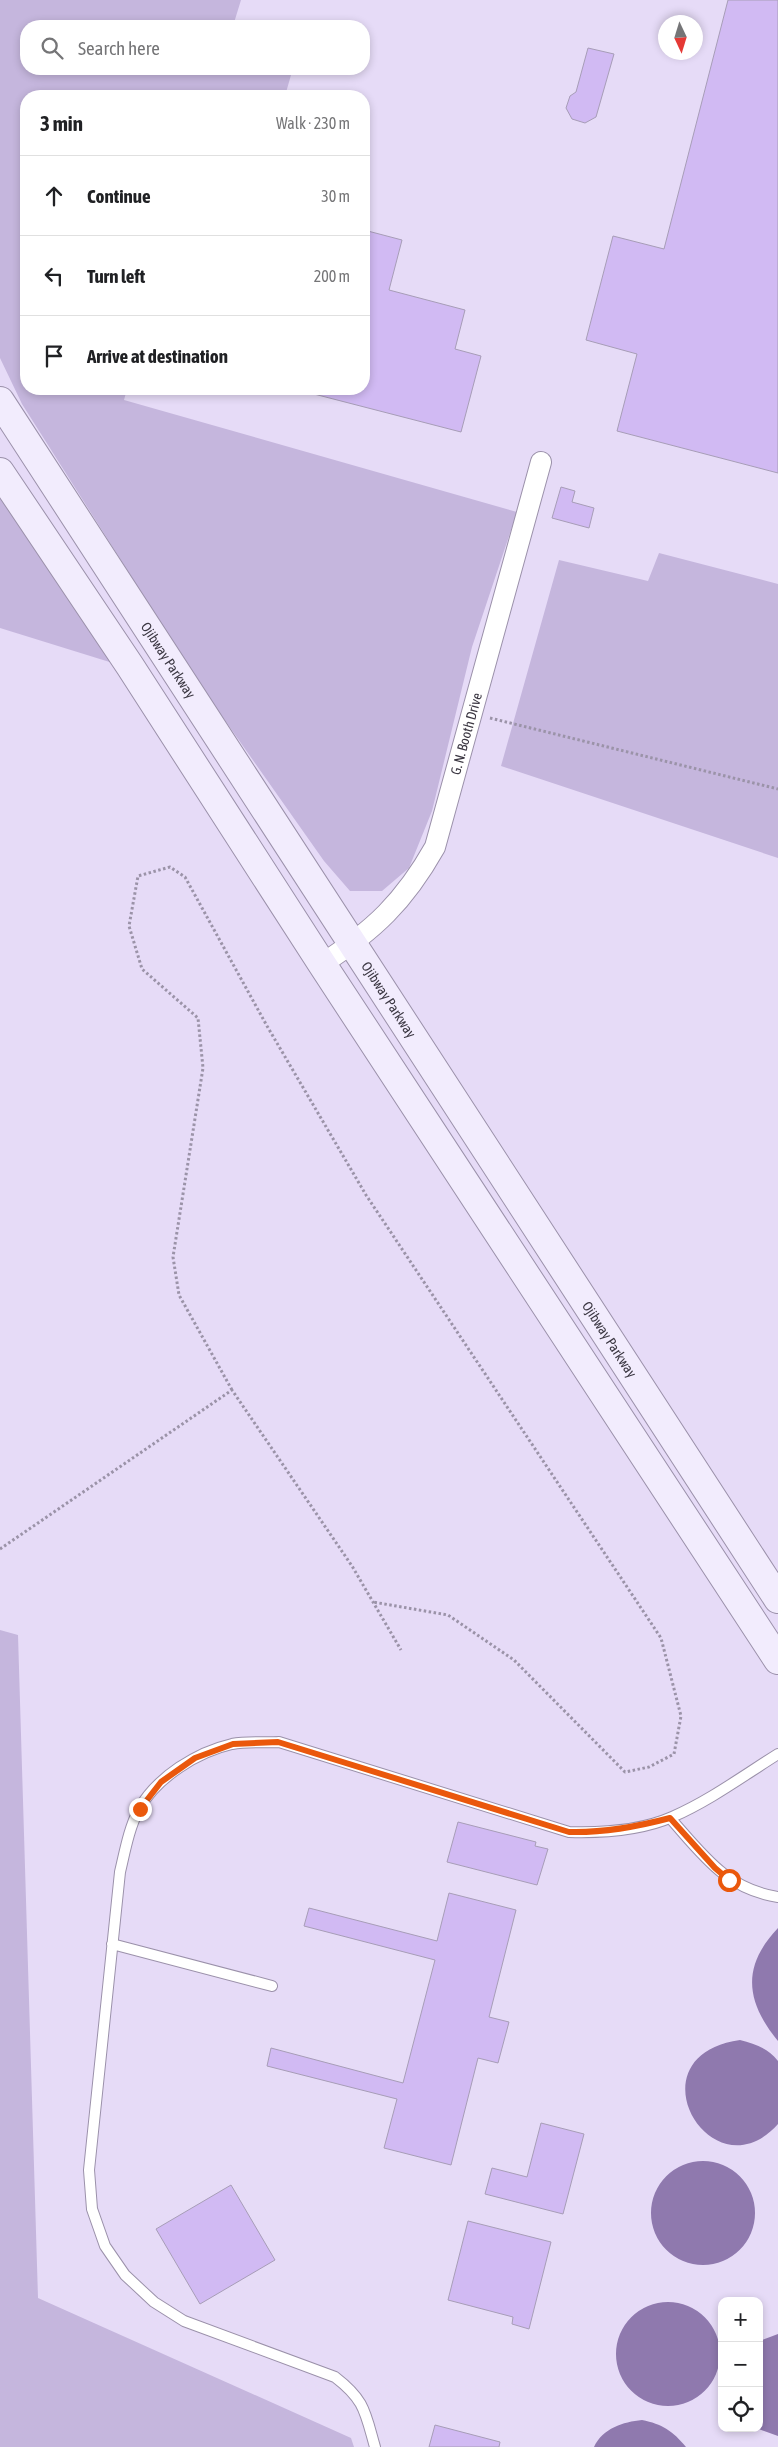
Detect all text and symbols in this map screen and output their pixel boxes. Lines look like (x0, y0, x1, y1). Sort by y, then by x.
north arrow (658, 15, 703, 60)
search box (20, 20, 370, 75)
icon: search (38, 34, 66, 62)
text: Search here (78, 37, 160, 59)
text: 3 min (40, 111, 83, 135)
text: Walk · 230 m (276, 114, 350, 132)
icon: ahead (40, 182, 68, 210)
text: Continue (87, 185, 151, 207)
text: 30 m (321, 187, 350, 205)
icon: left (40, 262, 68, 290)
text: Turn left (87, 265, 145, 287)
text: 200 m (314, 267, 350, 285)
icon: arrive (40, 342, 68, 370)
text: Arrive at destination (87, 345, 228, 367)
street label: Ojibway Parkway (138, 619, 199, 701)
street label: G. N. Booth Drive (447, 691, 485, 777)
street label: Ojibway Parkway (358, 959, 420, 1041)
street label: Ojibway Parkway (579, 1298, 640, 1381)
route end (129, 1798, 152, 1821)
route start (718, 1869, 741, 1892)
map controls (718, 2297, 763, 2432)
button: + (718, 2297, 763, 2342)
button: − (718, 2342, 763, 2387)
button: locate (718, 2387, 763, 2432)

